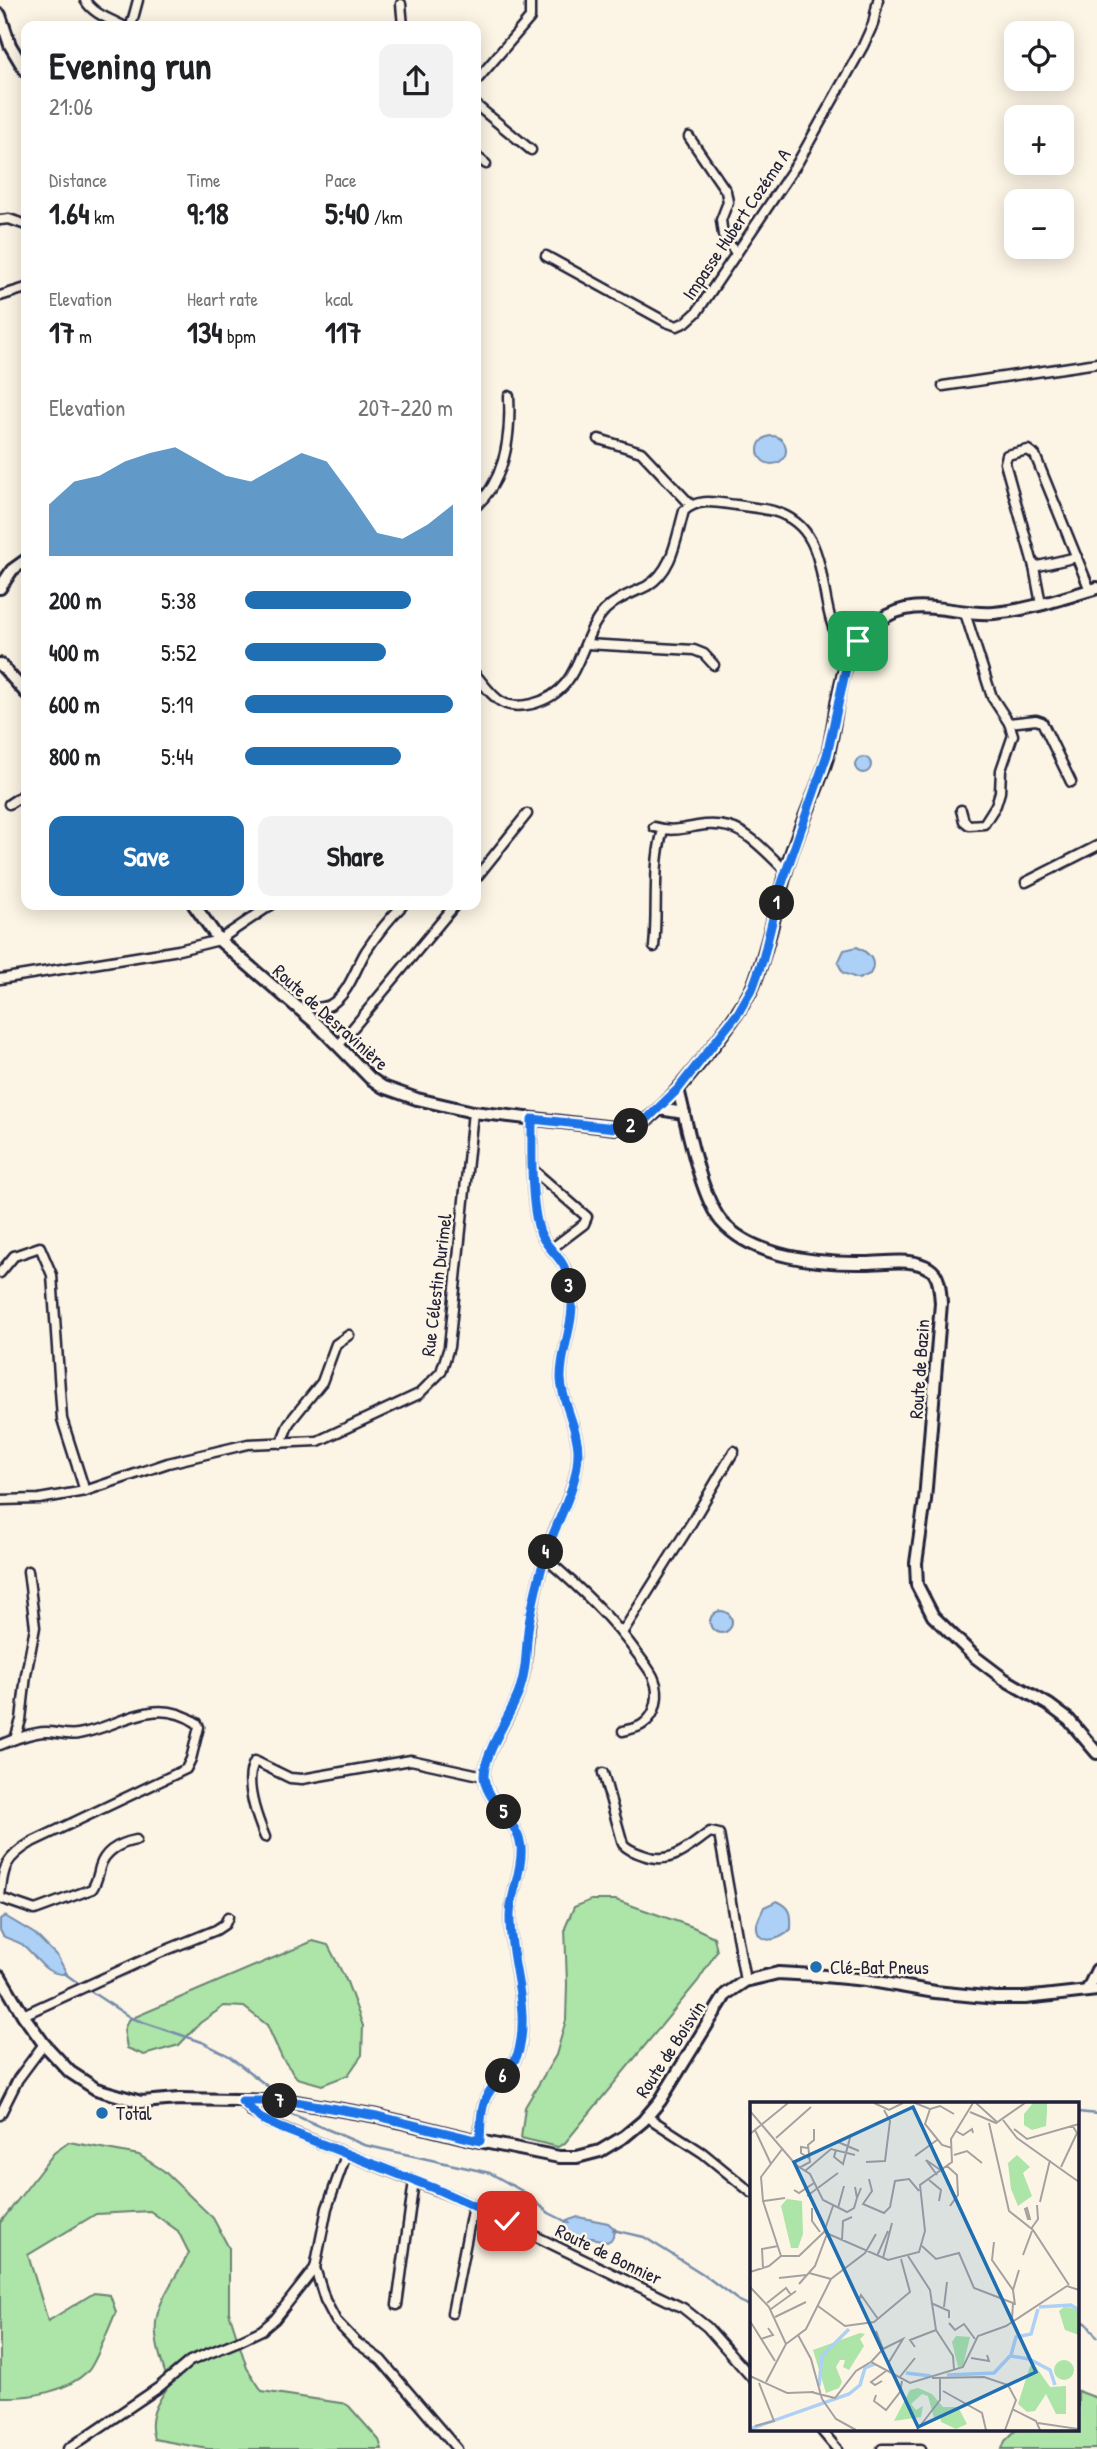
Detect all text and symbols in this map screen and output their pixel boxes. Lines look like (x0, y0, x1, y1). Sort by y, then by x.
map controls (1004, 21, 1074, 259)
button: locate (1004, 21, 1074, 91)
text: Evening run (49, 39, 212, 91)
button: share (379, 44, 453, 118)
text: 21:06 (49, 91, 93, 122)
button: + (1004, 105, 1074, 175)
street label: Impasse Hubert Cozéma A (676, 143, 796, 305)
text: Distance (49, 167, 107, 193)
text: Time (187, 167, 221, 193)
text: Pace (325, 167, 357, 193)
button: − (1004, 189, 1074, 259)
text: 1.64 (49, 193, 90, 233)
text: 9:18 (187, 193, 229, 233)
text: 5:40 (325, 193, 369, 233)
text: km (90, 204, 115, 230)
text: /km (369, 204, 403, 230)
text: Elevation (49, 286, 112, 312)
text: Heart rate (187, 286, 258, 312)
text: kcal (325, 286, 353, 312)
text: 17 (49, 312, 75, 352)
text: 134 (187, 312, 223, 352)
text: 117 (325, 312, 362, 352)
text: m (75, 323, 92, 349)
text: bpm (223, 323, 256, 349)
text: Elevation (49, 392, 125, 423)
text: 207–220 m (358, 392, 453, 423)
text: 200 m (49, 585, 101, 616)
text: 5:38 (161, 585, 196, 616)
pin (828, 611, 888, 671)
icon: arrive (839, 622, 877, 660)
text: 400 m (49, 637, 99, 668)
text: 5:52 (161, 637, 197, 668)
text: 600 m (49, 689, 100, 720)
text: 5:19 (161, 689, 193, 720)
text: 800 m (49, 741, 101, 772)
text: 5:44 (161, 741, 193, 772)
button: Save (49, 816, 244, 896)
button: Share (258, 816, 453, 896)
pin: 1 (760, 886, 794, 920)
text: 1 (773, 889, 780, 915)
street label: Route de Desravinière (267, 958, 395, 1076)
pin: 2 (614, 1108, 648, 1144)
text: 2 (626, 1112, 635, 1138)
street label: Rue Célestin Durimel (414, 1211, 458, 1358)
pin: 3 (552, 1268, 586, 1304)
text: 3 (564, 1272, 573, 1298)
street label: Route de Bazin (903, 1318, 935, 1420)
pin: 4 (528, 1534, 564, 1570)
text: 4 (542, 1538, 549, 1564)
pin: 5 (486, 1794, 522, 1829)
text: 5 (499, 1798, 508, 1824)
place label: Clé-Bat Pneus (830, 1954, 929, 1980)
marker: Clé-Bat Pneus (808, 1959, 824, 1975)
street label: Route de Boisvin (629, 1995, 711, 2103)
pin: 6 (486, 2058, 520, 2094)
text: 6 (499, 2062, 506, 2088)
pin: 7 (262, 2084, 298, 2118)
text: 7 (275, 2087, 284, 2113)
place label: Total (116, 2100, 153, 2126)
inset map (750, 2102, 1080, 2432)
marker: Total (94, 2105, 110, 2121)
pin (477, 2191, 537, 2251)
icon: check (488, 2202, 526, 2240)
street label: Route de Bonnier (551, 2217, 667, 2291)

